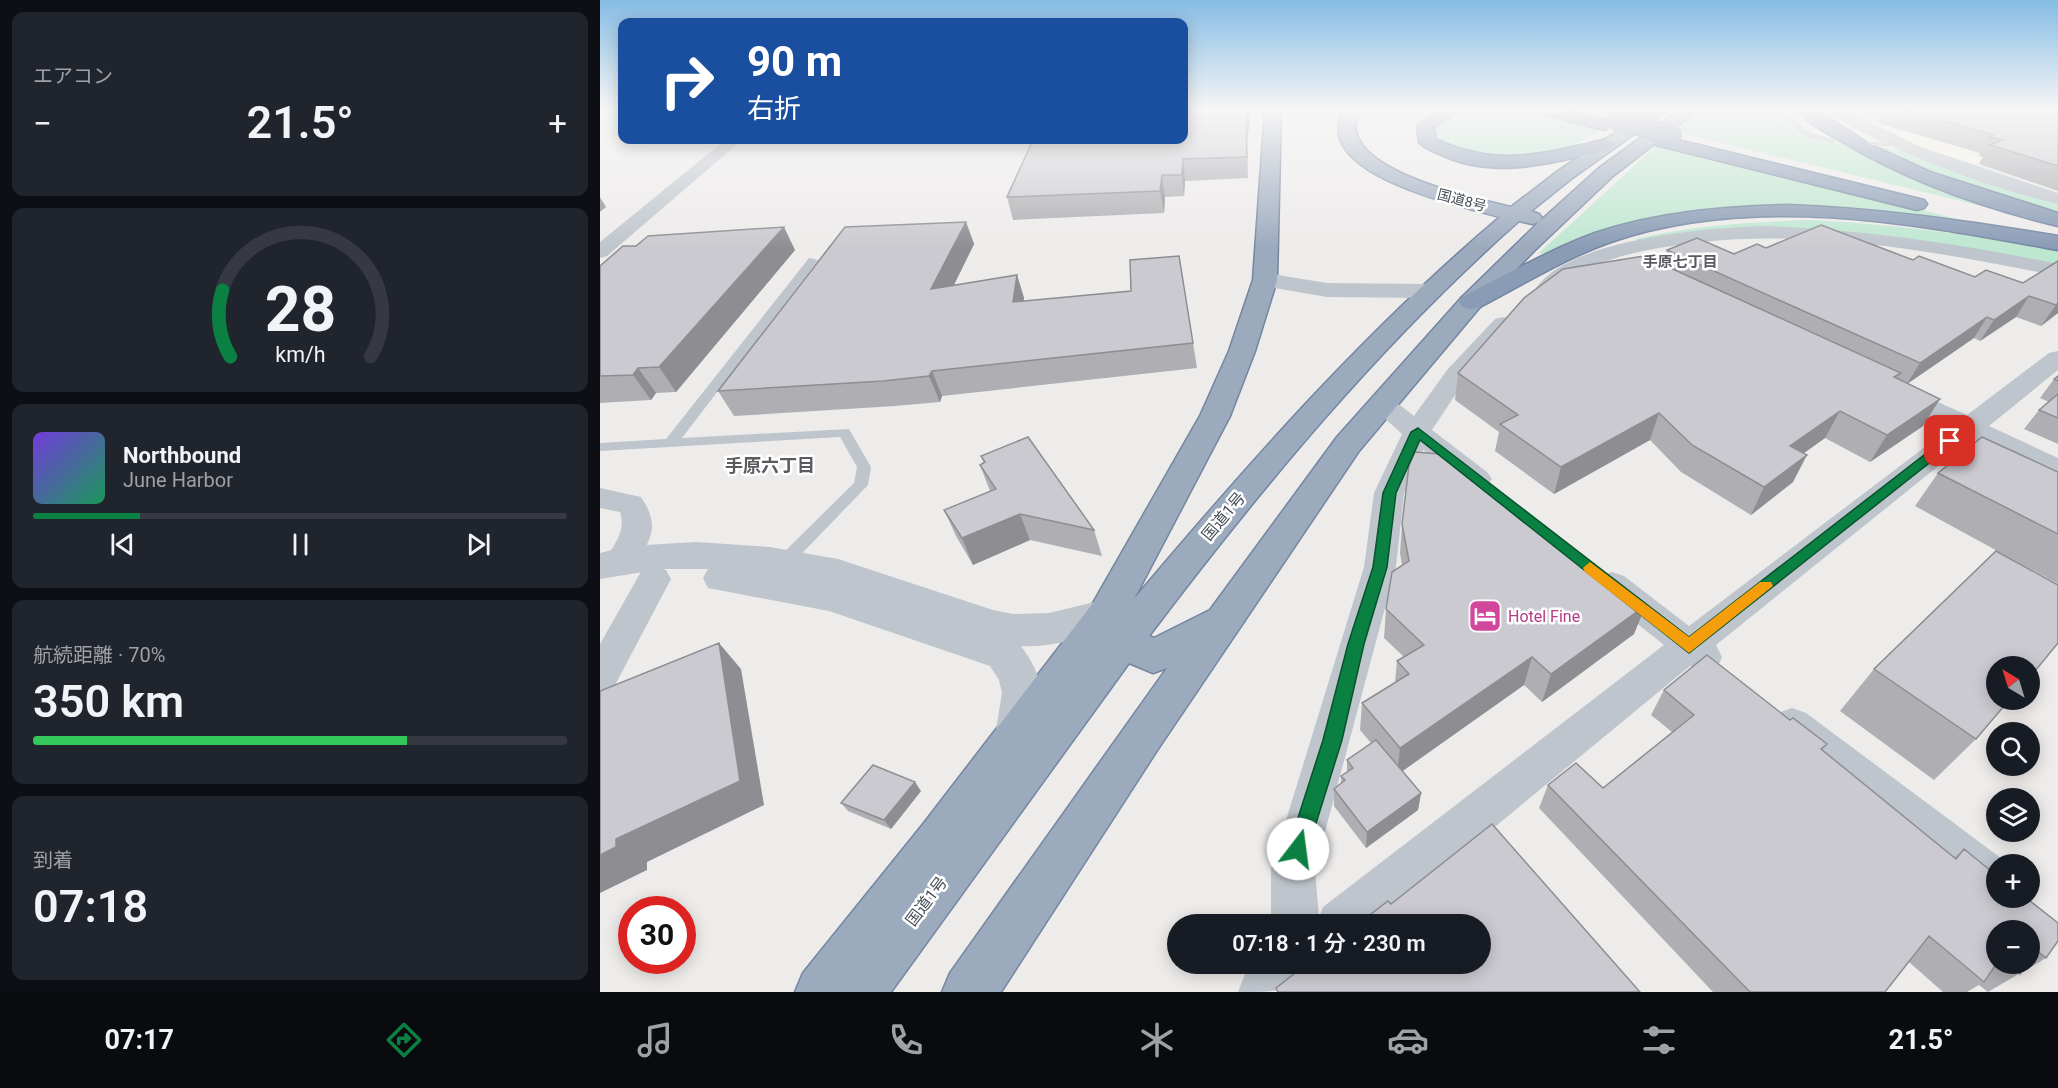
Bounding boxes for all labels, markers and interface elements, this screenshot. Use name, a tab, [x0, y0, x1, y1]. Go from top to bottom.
text: 90 m	[747, 37, 842, 86]
icon: right	[648, 42, 726, 120]
text: エアコン	[33, 64, 113, 88]
text: 右折	[747, 93, 801, 125]
text: 21.5°	[246, 96, 354, 149]
text: −	[33, 104, 52, 143]
text: +	[548, 104, 567, 143]
street label: 国道8号	[1436, 186, 1488, 214]
district label: 手原七丁目	[1642, 253, 1718, 271]
text: 28	[264, 273, 336, 346]
text: km/h	[275, 342, 325, 367]
pin	[1924, 415, 1975, 466]
icon: arrive	[1933, 424, 1966, 457]
text: Northbound	[123, 443, 241, 468]
district label: 手原六丁目	[725, 455, 815, 476]
text: June Harbor	[123, 468, 233, 492]
street label: 国道1号	[1198, 488, 1249, 544]
icon: previous	[106, 528, 139, 561]
icon: pause	[284, 528, 317, 561]
icon: next	[462, 528, 495, 561]
hotel icon: Hotel Fine	[1467, 598, 1503, 634]
place label: Hotel Fine	[1508, 607, 1580, 626]
text: 航続距離 · 70%	[33, 643, 165, 667]
north arrow	[1986, 656, 2040, 710]
map controls	[1986, 656, 2040, 974]
text: 350 km	[33, 675, 184, 728]
button: search	[1986, 722, 2040, 776]
button: layers	[1986, 788, 2040, 842]
position arrow	[1266, 817, 1330, 881]
text: 到着	[33, 848, 73, 872]
button: +	[1986, 854, 2040, 908]
street label: 国道1号	[902, 873, 951, 930]
text: 07:18	[33, 880, 148, 933]
speed limit sign: 30	[618, 896, 696, 974]
button: −	[1986, 920, 2040, 974]
text: 07:18 · 1 分 · 230 m	[1232, 931, 1426, 956]
icon: directions	[383, 1019, 425, 1061]
icon: music	[634, 1019, 676, 1061]
icon: phone	[885, 1019, 927, 1061]
icon: climate	[1136, 1019, 1178, 1061]
icon: car	[1387, 1019, 1429, 1061]
icon: filters	[1638, 1019, 1680, 1061]
text: 07:17	[104, 1024, 174, 1056]
text: 21.5°	[1889, 1024, 1953, 1056]

